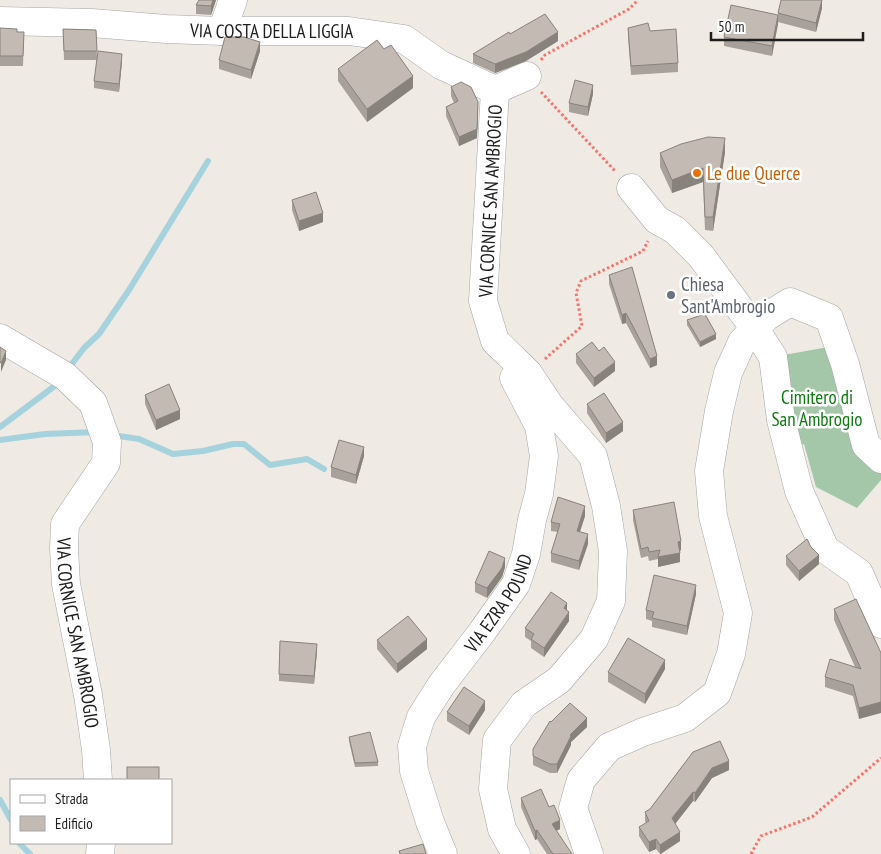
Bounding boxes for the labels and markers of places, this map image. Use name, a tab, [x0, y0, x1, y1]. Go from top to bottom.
place label: Le due Querce	[707, 161, 800, 185]
marker: Le due Querce	[691, 167, 703, 179]
place label: Chiesa Sant'Ambrogio	[681, 272, 775, 318]
marker: Chiesa Sant'Ambrogio	[665, 289, 677, 301]

